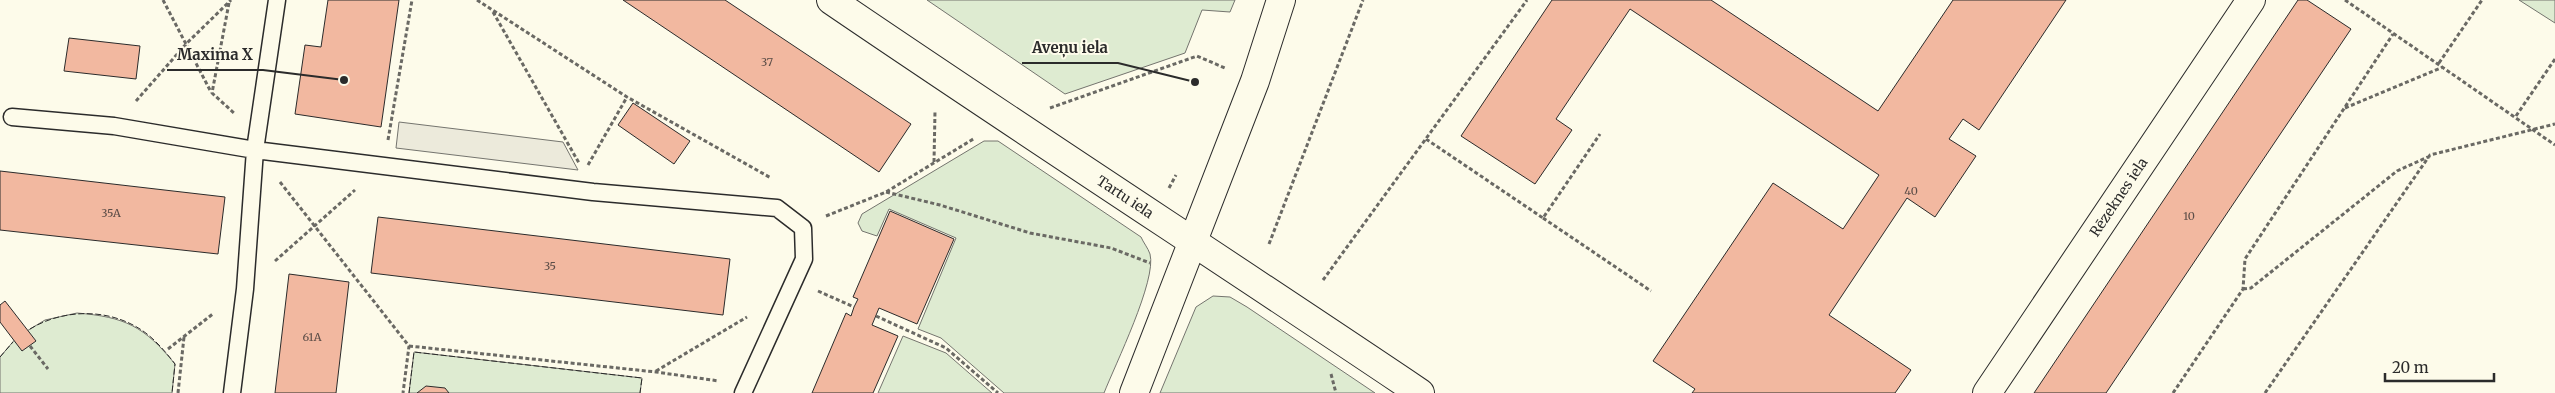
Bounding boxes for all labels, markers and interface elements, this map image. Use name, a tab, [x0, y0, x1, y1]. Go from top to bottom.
callout: Aveņu iela	[1022, 33, 1118, 63]
text: Aveņu iela	[1031, 38, 1109, 58]
callout: Maxima X	[167, 40, 263, 70]
text: Maxima X	[177, 45, 253, 64]
house number: 37	[761, 55, 773, 69]
street label: Rēzeknes iela	[2086, 154, 2152, 240]
street label: Tartu iela	[1093, 172, 1157, 223]
house number: 40	[1904, 184, 1918, 198]
house number: 35A	[101, 206, 121, 220]
house number: 10	[2183, 209, 2195, 223]
house number: 35	[544, 259, 556, 273]
house number: 61A	[303, 330, 322, 344]
scale bar	[2385, 350, 2494, 382]
text: 20 m	[2392, 358, 2429, 377]

